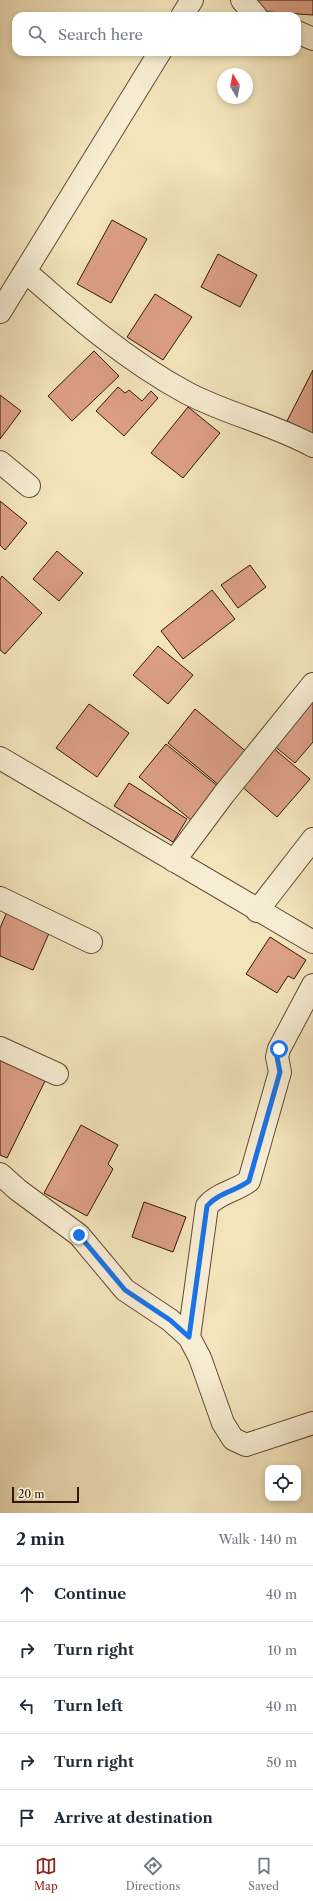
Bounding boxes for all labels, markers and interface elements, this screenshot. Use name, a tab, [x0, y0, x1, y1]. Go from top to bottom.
search box	[12, 12, 301, 56]
icon: search	[26, 23, 48, 45]
text: Search here	[58, 25, 143, 44]
north arrow	[217, 68, 253, 104]
route start	[270, 1040, 288, 1058]
route end	[70, 1226, 88, 1244]
map controls	[265, 1465, 301, 1501]
button: locate	[265, 1465, 301, 1501]
scale bar	[12, 1485, 79, 1504]
text: 20 m	[18, 1487, 44, 1501]
text: 2 min	[16, 1529, 65, 1549]
text: Walk · 140 m	[219, 1531, 297, 1547]
icon: ahead	[16, 1583, 38, 1605]
text: Continue	[54, 1584, 126, 1603]
text: 40 m	[266, 1586, 297, 1602]
icon: right	[16, 1639, 38, 1661]
text: Turn right	[54, 1640, 134, 1659]
text: 10 m	[268, 1642, 297, 1658]
icon: left	[16, 1695, 38, 1717]
text: Turn left	[54, 1696, 123, 1715]
text: 40 m	[266, 1698, 297, 1714]
icon: right	[16, 1751, 38, 1773]
text: Turn right	[54, 1752, 134, 1771]
text: 50 m	[266, 1754, 297, 1770]
icon: arrive	[16, 1807, 38, 1829]
text: Arrive at destination	[54, 1808, 213, 1827]
tab: Map	[34, 1855, 58, 1893]
tab: Directions	[126, 1855, 180, 1893]
tab: Saved	[248, 1855, 279, 1893]

